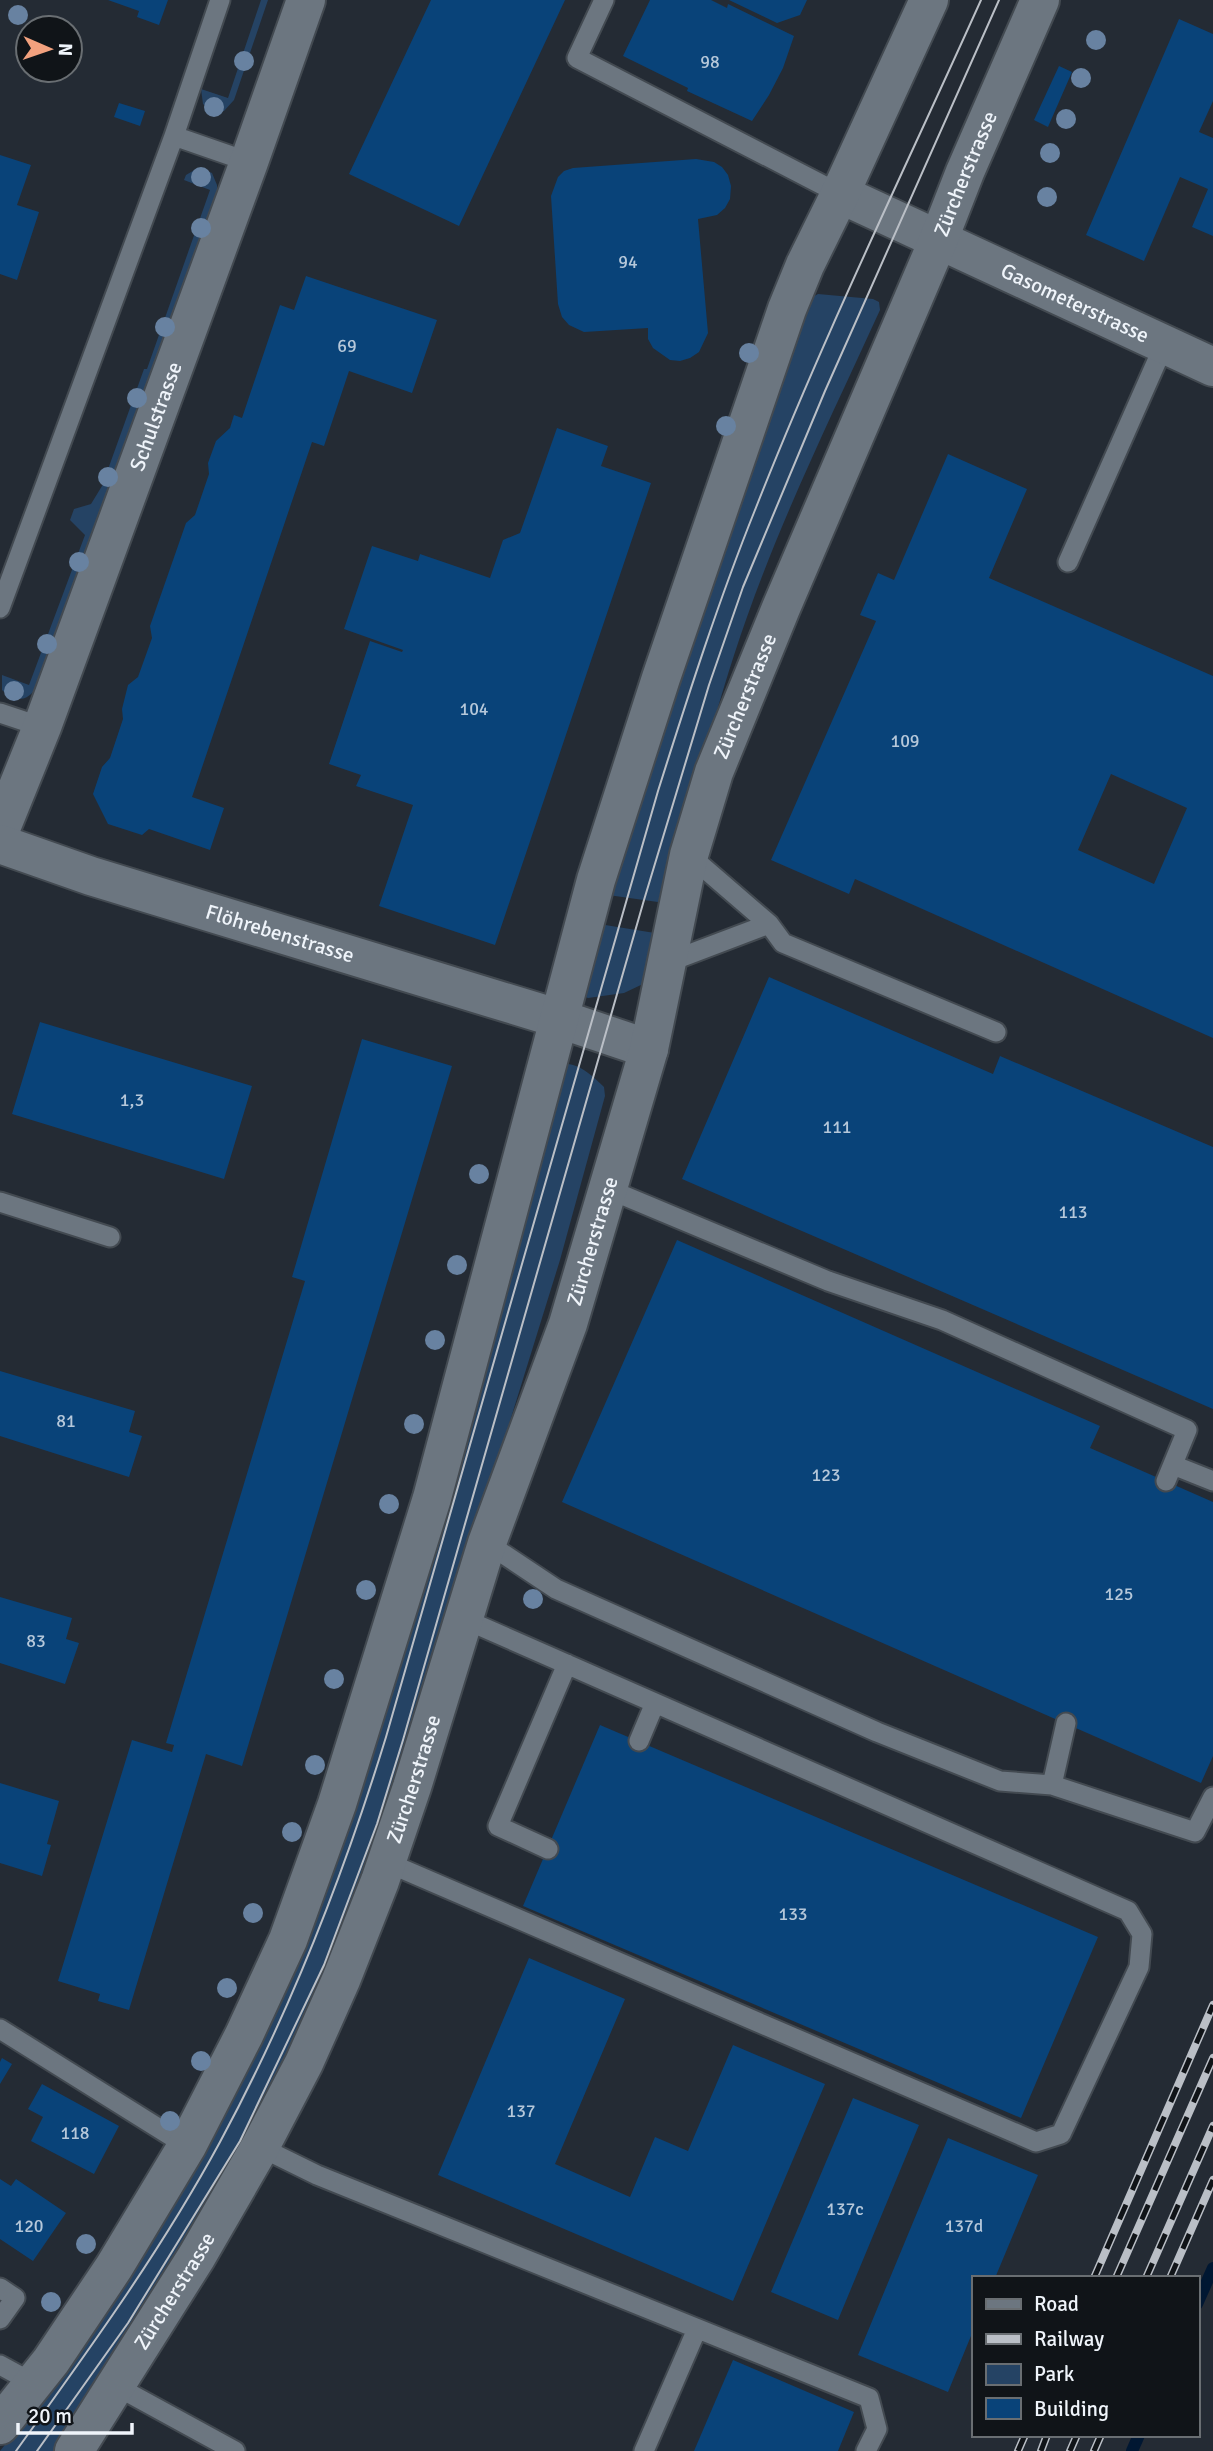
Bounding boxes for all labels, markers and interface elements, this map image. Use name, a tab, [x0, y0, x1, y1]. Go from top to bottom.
north arrow	[14, 14, 84, 84]
text: N	[53, 43, 77, 57]
house number: 98	[700, 51, 720, 73]
street label: Zürcherstrasse	[928, 107, 1003, 240]
house number: 94	[618, 251, 638, 273]
street label: Gasometerstrasse	[997, 257, 1153, 349]
house number: 69	[337, 335, 357, 357]
street label: Schulstrasse	[124, 358, 188, 475]
street label: Zürcherstrasse	[708, 630, 782, 763]
house number: 104	[459, 698, 489, 720]
house number: 109	[890, 730, 920, 752]
street label: Flöhrebenstrasse	[203, 899, 357, 968]
house number: 1,3	[120, 1089, 144, 1111]
house number: 111	[822, 1116, 852, 1138]
street label: Zürcherstrasse	[561, 1174, 624, 1309]
house number: 113	[1058, 1201, 1088, 1223]
house number: 81	[56, 1410, 76, 1432]
house number: 123	[811, 1464, 841, 1486]
house number: 125	[1104, 1583, 1134, 1605]
house number: 83	[26, 1630, 46, 1652]
street label: Zürcherstrasse	[381, 1712, 446, 1847]
house number: 133	[778, 1903, 808, 1925]
house number: 137	[506, 2100, 536, 2122]
house number: 118	[60, 2122, 90, 2144]
house number: 137c	[826, 2198, 864, 2220]
house number: 120	[14, 2215, 44, 2237]
house number: 137d	[945, 2215, 983, 2237]
street label: Zürcherstrasse	[128, 2228, 221, 2354]
legend	[972, 2276, 1199, 2437]
text: Road	[1034, 2291, 1079, 2317]
text: Railway	[1034, 2326, 1104, 2352]
text: Park	[1034, 2361, 1075, 2387]
scale bar	[18, 2392, 131, 2436]
text: Building	[1034, 2396, 1109, 2422]
text: 20 m	[28, 2403, 72, 2429]

